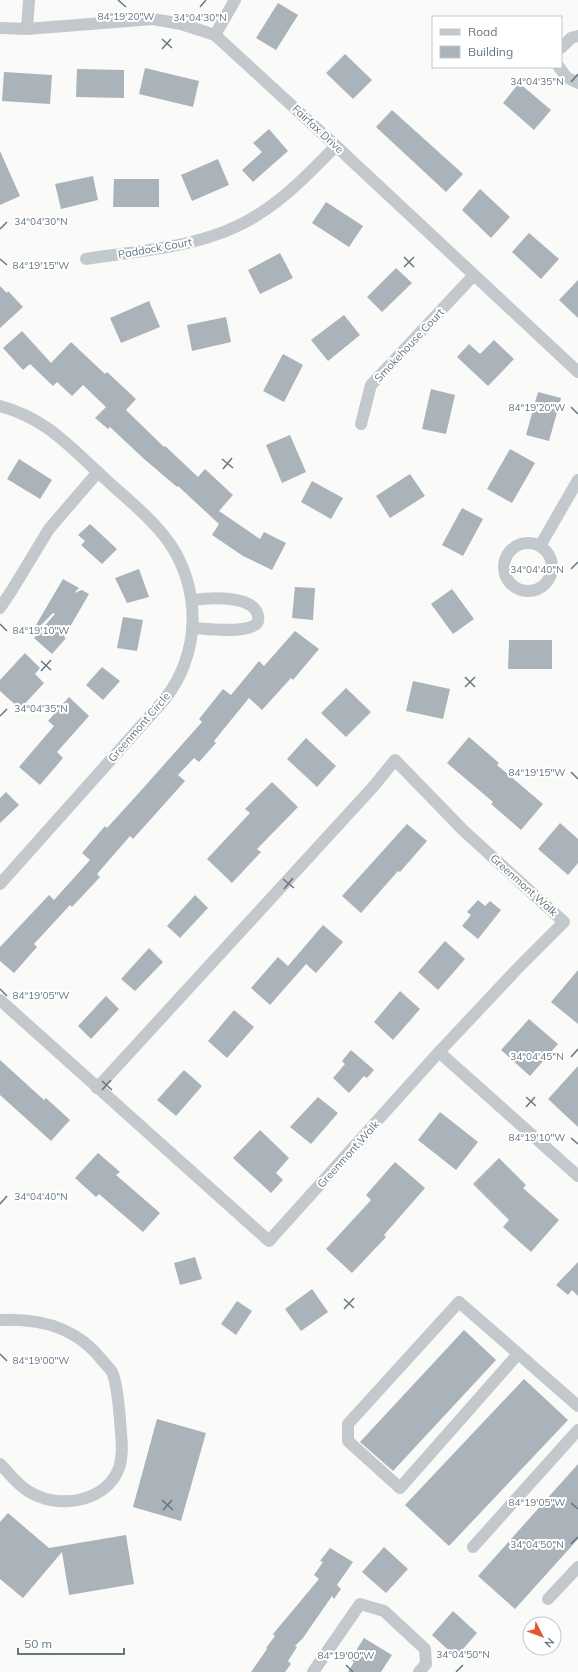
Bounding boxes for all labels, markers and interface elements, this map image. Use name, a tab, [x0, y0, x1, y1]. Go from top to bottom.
text: 84°19'20"W	[98, 10, 154, 23]
text: 34°04'30"N	[173, 11, 227, 24]
legend	[432, 16, 562, 68]
text: Road	[468, 24, 497, 39]
text: Building	[468, 44, 513, 59]
text: 34°04'35"N	[510, 75, 564, 88]
street label: Fairfax Drive	[289, 102, 347, 156]
text: 34°04'30"N	[14, 215, 68, 228]
street label: Paddock Court	[117, 235, 193, 261]
text: 84°19'15"W	[13, 259, 69, 272]
street label: Smokehouse Court	[371, 305, 447, 385]
text: 84°19'20"W	[509, 401, 565, 414]
text: 34°04'40"N	[510, 563, 564, 576]
text: 84°19'10"W	[13, 624, 69, 637]
street label: Greenmont Circle	[105, 689, 173, 765]
text: 34°04'35"N	[14, 702, 68, 715]
text: 84°19'15"W	[509, 766, 565, 779]
street label: Greenmont Walk	[487, 851, 561, 919]
text: 84°19'05"W	[13, 989, 69, 1002]
text: 34°04'45"N	[510, 1050, 564, 1063]
street label: Greenmont Walk	[314, 1117, 382, 1191]
text: 84°19'10"W	[509, 1131, 565, 1144]
text: 34°04'40"N	[14, 1190, 68, 1203]
text: 84°19'00"W	[13, 1354, 69, 1367]
text: 84°19'05"W	[509, 1496, 565, 1509]
text: 34°04'50"N	[510, 1538, 564, 1551]
north arrow	[522, 1616, 562, 1656]
scale bar	[18, 1630, 124, 1656]
text: N	[541, 1635, 557, 1650]
text: 50 m	[24, 1636, 52, 1651]
text: 34°04'50"N	[436, 1648, 490, 1661]
text: 84°19'00"W	[318, 1649, 374, 1662]

